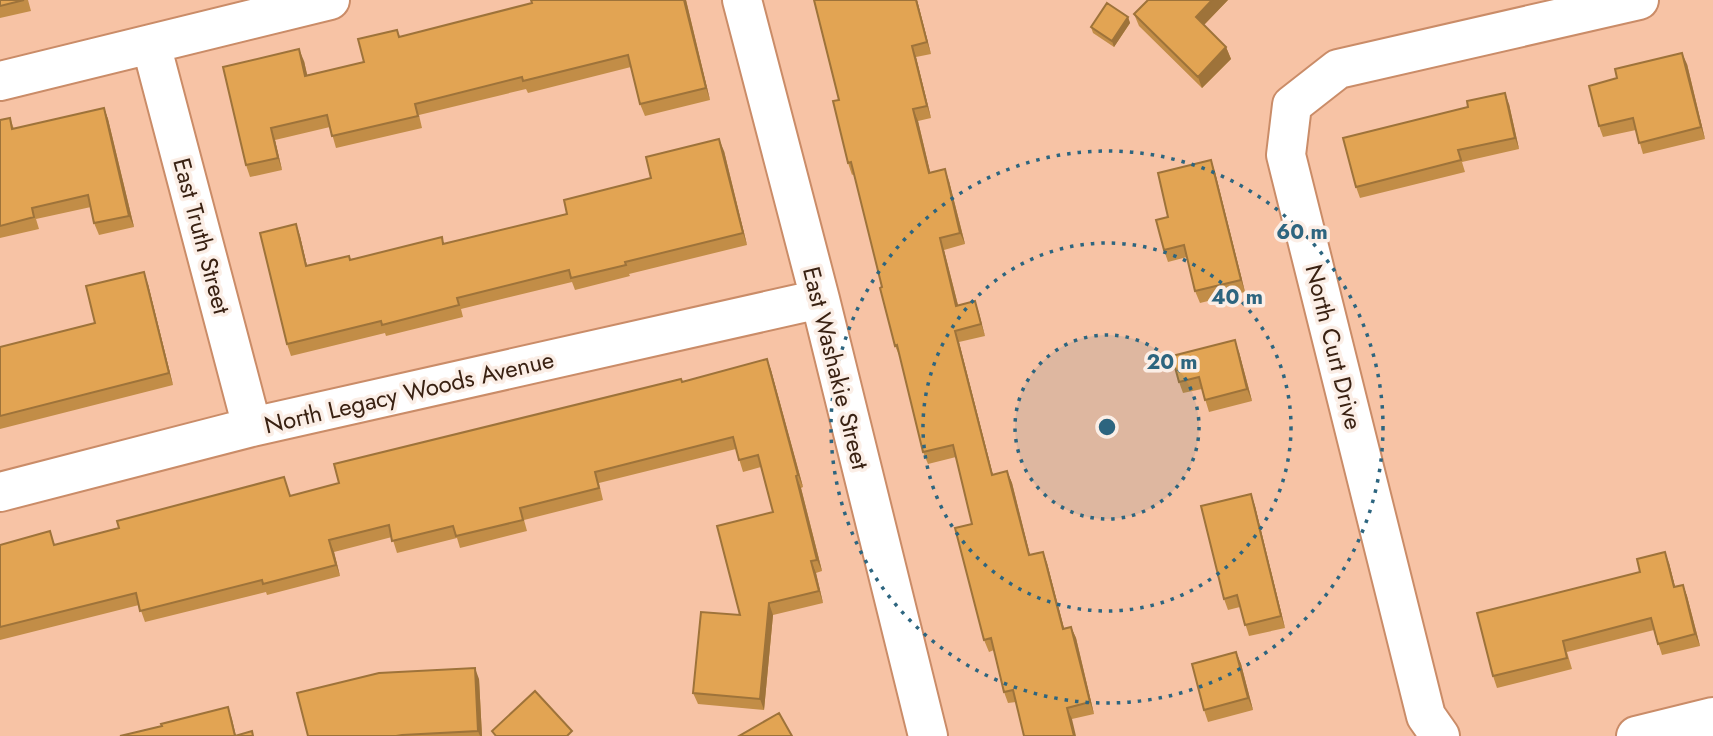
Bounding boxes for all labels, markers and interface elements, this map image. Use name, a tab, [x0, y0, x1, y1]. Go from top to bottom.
street label: East Truth Street	[164, 154, 240, 318]
text: 60 m	[1276, 217, 1328, 247]
street label: North Curt Drive	[1297, 261, 1371, 433]
street label: East Washakie Street	[794, 263, 878, 473]
text: 40 m	[1211, 282, 1263, 312]
street label: North Legacy Woods Avenue	[261, 342, 557, 442]
text: 20 m	[1146, 347, 1198, 377]
centre of rings	[1095, 415, 1119, 439]

